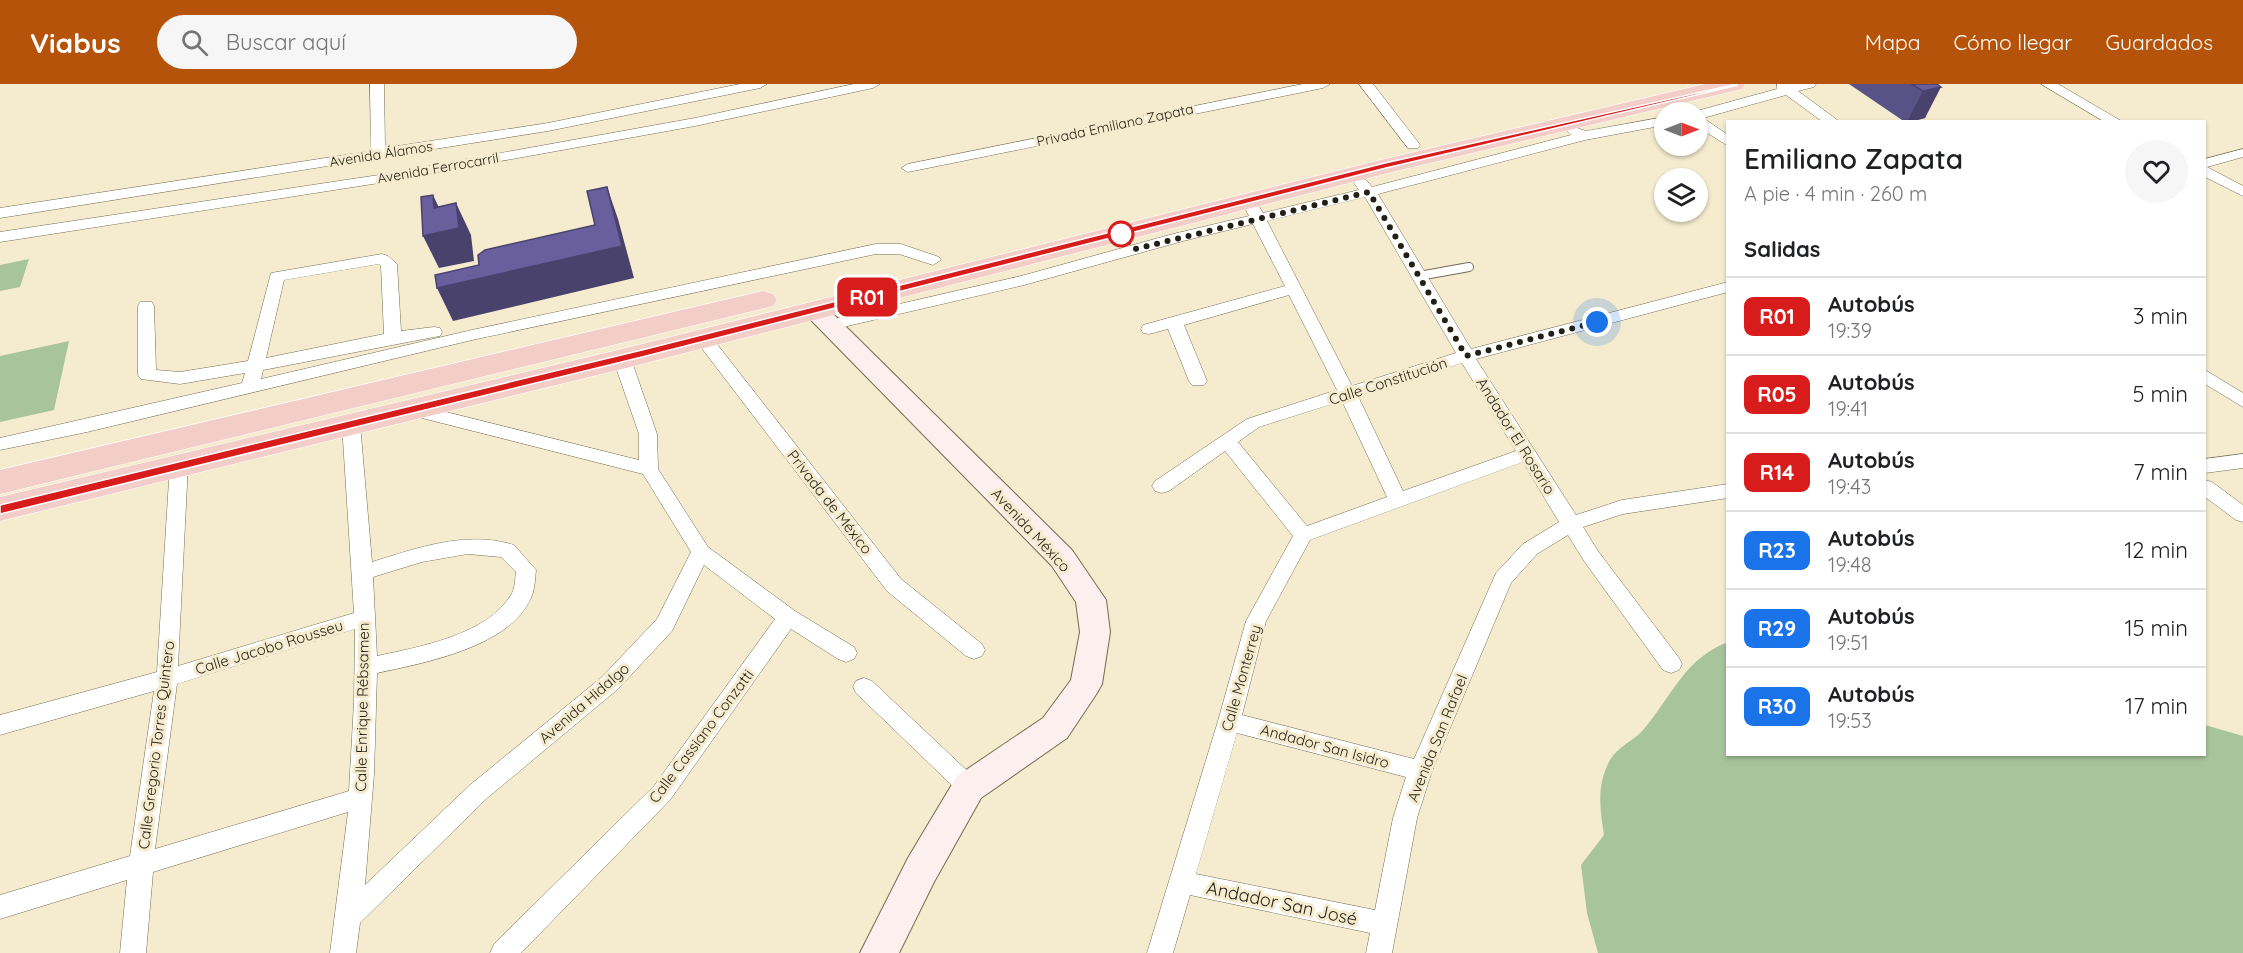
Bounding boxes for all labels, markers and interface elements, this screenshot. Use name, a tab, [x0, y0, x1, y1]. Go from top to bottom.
search box	[157, 15, 577, 69]
text: Viabus	[30, 25, 121, 60]
icon: search	[178, 26, 211, 59]
text: Buscar aquí	[226, 28, 346, 56]
text: Mapa	[1865, 29, 1920, 55]
text: Cómo llegar	[1953, 29, 2072, 55]
text: Guardados	[2105, 29, 2213, 55]
street label: Privada Emiliano Zapata	[1035, 100, 1195, 150]
north arrow	[1654, 102, 1708, 156]
map controls	[1654, 102, 1708, 222]
street label: Avenida Álamos	[328, 137, 434, 171]
button: heart	[2125, 140, 2188, 203]
text: Emiliano Zapata	[1744, 141, 1963, 176]
street label: Avenida Ferrocarril	[376, 148, 500, 188]
button: layers	[1654, 168, 1708, 222]
text: A pie · 4 min · 260 m	[1744, 181, 1927, 206]
unlabelled marker	[1108, 221, 1134, 247]
text: Salidas	[1744, 235, 1820, 263]
line badge: R01	[832, 278, 902, 316]
text: R01	[849, 284, 885, 310]
text: Autobús	[1828, 290, 1915, 318]
text: 3 min	[2133, 302, 2188, 330]
text: R01	[1759, 303, 1795, 329]
your location	[1582, 307, 1612, 337]
text: 19:39	[1828, 318, 1872, 343]
street label: Calle Constitución	[1326, 353, 1450, 409]
text: Autobús	[1828, 368, 1915, 396]
street label: Andador El Rosario	[1472, 374, 1560, 498]
text: 5 min	[2133, 380, 2188, 408]
text: R05	[1757, 381, 1797, 407]
text: 19:41	[1828, 396, 1868, 421]
street label: Privada de México	[783, 446, 877, 558]
text: Autobús	[1828, 446, 1915, 474]
text: 7 min	[2133, 458, 2188, 486]
text: R14	[1760, 459, 1794, 485]
text: 19:43	[1828, 474, 1871, 499]
street label: Avenida México	[987, 484, 1075, 576]
text: Autobús	[1828, 524, 1915, 552]
text: 12 min	[2124, 536, 2188, 564]
text: R23	[1758, 537, 1796, 563]
text: 19:48	[1828, 552, 1872, 577]
text: Autobús	[1828, 602, 1915, 630]
text: 15 min	[2124, 614, 2188, 642]
street label: Calle Jacobo Rousseu	[193, 615, 345, 679]
text: R29	[1758, 615, 1796, 641]
street label: Calle Enrique Rébsamen	[351, 622, 373, 792]
street label: Calle Monterrey	[1217, 623, 1265, 733]
text: 19:51	[1828, 630, 1869, 655]
street label: Calle Gregorio Torres Quintero	[134, 640, 178, 850]
street label: Avenida Hidalgo	[535, 659, 633, 747]
street label: Calle Cassiano Conzatti	[645, 665, 757, 807]
street label: Avenida San Rafael	[1403, 672, 1471, 804]
text: Autobús	[1828, 680, 1915, 708]
text: 17 min	[2125, 692, 2188, 720]
text: R30	[1758, 693, 1796, 719]
text: 19:53	[1828, 708, 1872, 733]
street label: Andador San Isidro	[1259, 720, 1391, 772]
street label: Andador San José	[1204, 876, 1360, 930]

